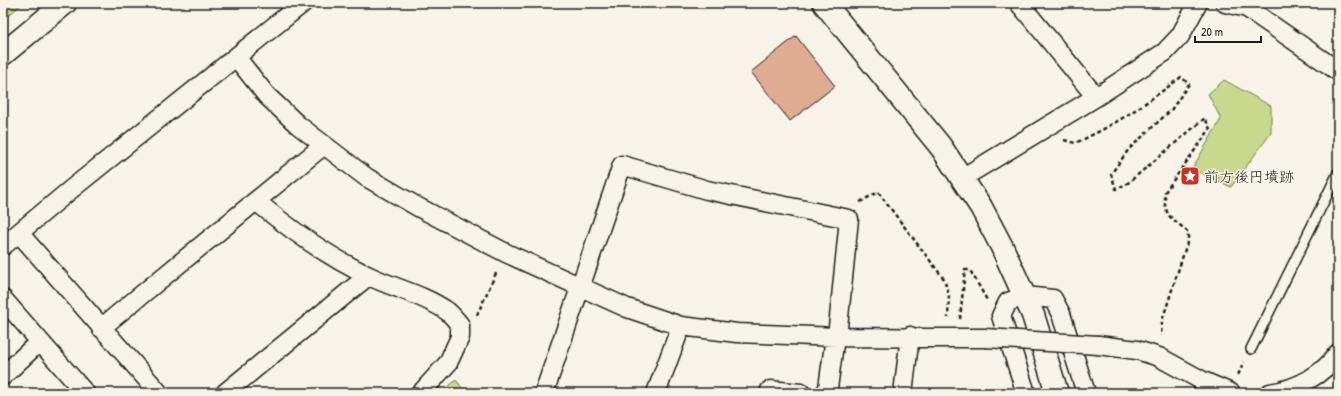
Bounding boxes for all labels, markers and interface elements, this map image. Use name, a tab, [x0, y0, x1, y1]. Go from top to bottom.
scale bar	[1195, 18, 1261, 44]
text: 20 m	[1201, 23, 1223, 40]
place icon: 前方後円墳跡	[1179, 165, 1201, 187]
place label: 前方後円墳跡	[1204, 166, 1294, 187]

